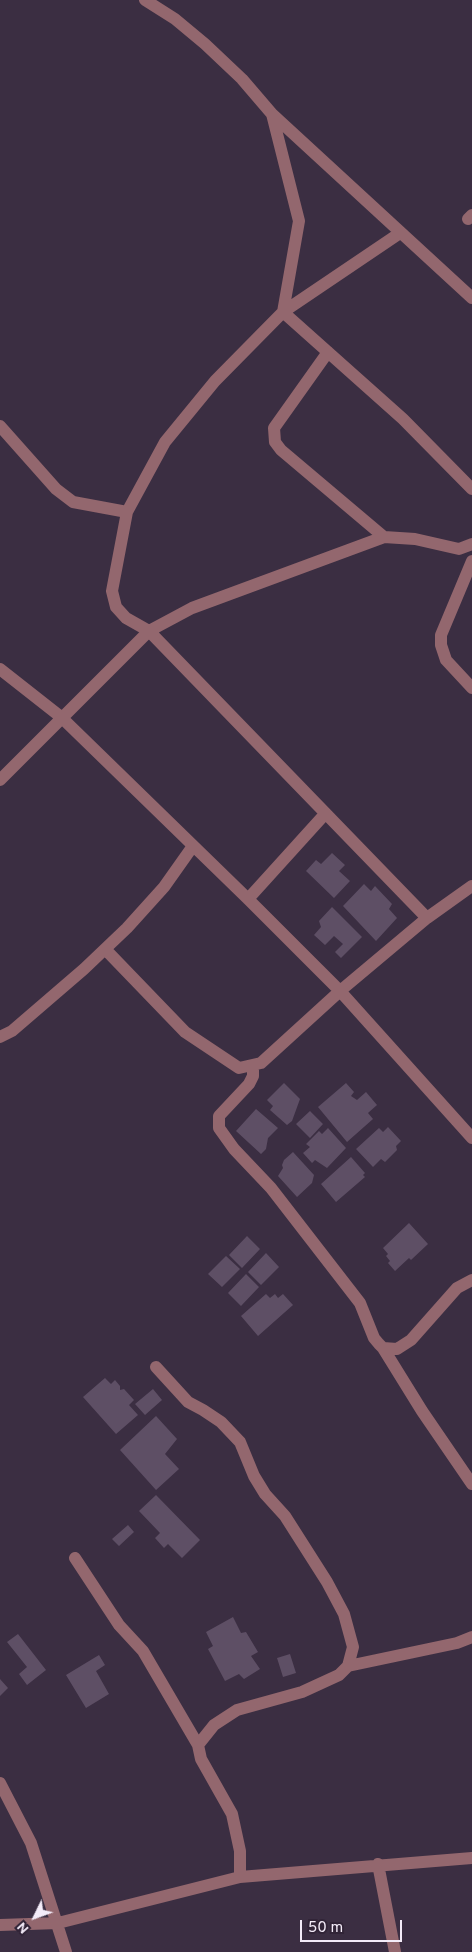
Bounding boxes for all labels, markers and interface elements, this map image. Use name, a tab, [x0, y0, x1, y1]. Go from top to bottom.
north arrow	[10, 1892, 60, 1942]
scale bar	[302, 1910, 404, 1942]
text: N	[14, 1918, 33, 1937]
text: 50 m	[308, 1919, 343, 1938]

